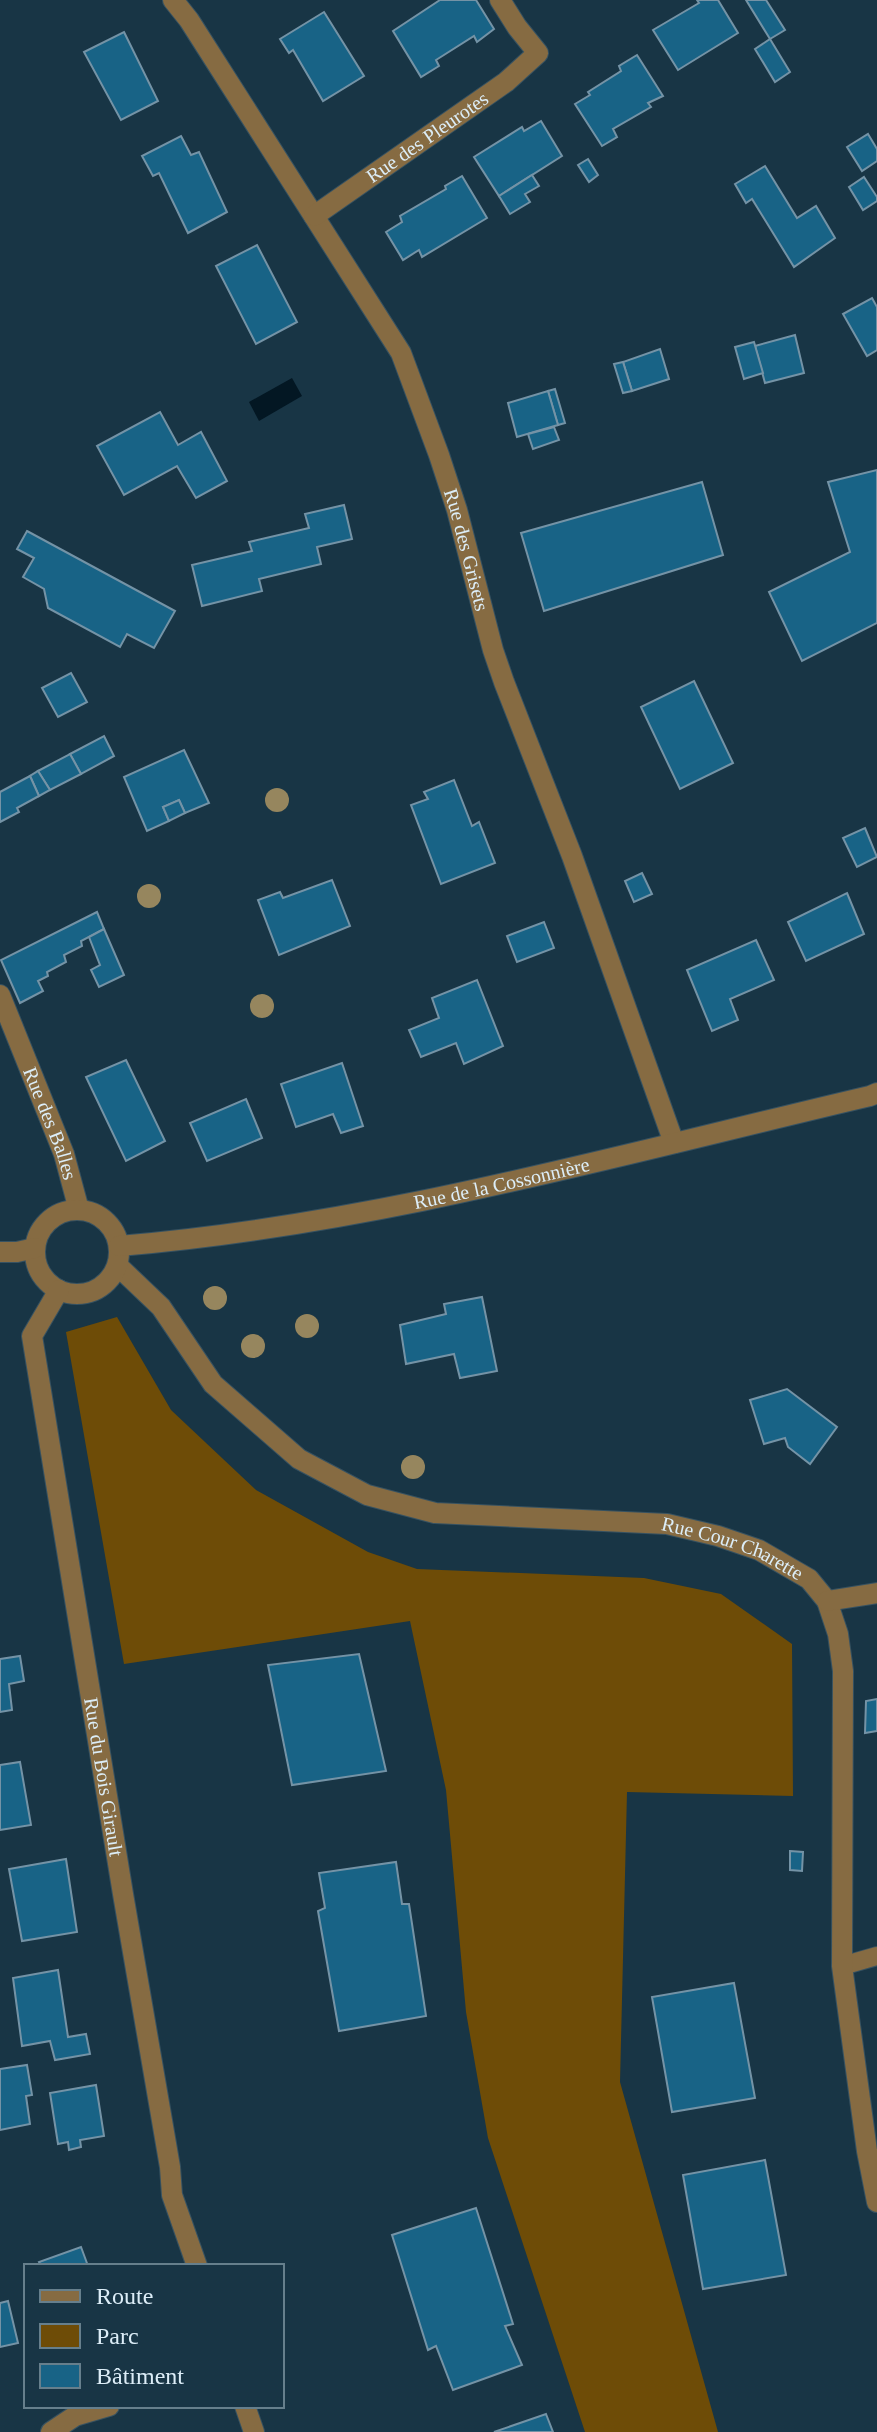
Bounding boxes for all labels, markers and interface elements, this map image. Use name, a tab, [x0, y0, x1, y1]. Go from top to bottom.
street label: Rue des Pleurotes	[362, 87, 492, 187]
street label: Rue des Grisets	[440, 486, 494, 613]
street label: Rue des Balles	[19, 1064, 81, 1182]
street label: Rue de la Cossonnière	[412, 1153, 592, 1213]
street label: Rue Cour Charette	[660, 1512, 807, 1584]
street label: Rue du Bois Girault	[80, 1696, 128, 1858]
legend	[24, 2264, 284, 2408]
text: Route	[96, 2283, 153, 2309]
text: Parc	[96, 2323, 139, 2349]
text: Bâtiment	[96, 2363, 184, 2389]

